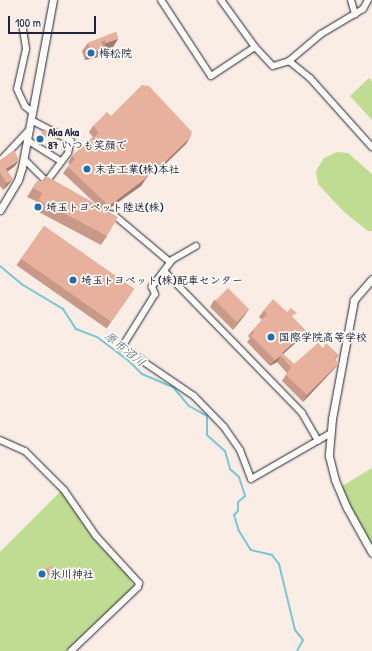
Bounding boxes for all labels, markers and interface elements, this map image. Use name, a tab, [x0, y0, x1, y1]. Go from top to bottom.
scale bar	[10, 8, 98, 34]
text: 100 m	[15, 14, 41, 31]
place label: 梅松院	[99, 46, 132, 60]
marker: 梅松院	[86, 48, 96, 58]
place label: Aka Aka 87 いつも笑顔で	[48, 126, 127, 152]
marker: Aka Aka 87 いつも笑顔で	[35, 134, 45, 144]
place label: 末吉工業(株)本社	[95, 162, 180, 176]
marker: 末吉工業(株)本社	[82, 164, 92, 174]
place label: 埼玉トヨペット陸送(株)	[46, 200, 164, 214]
marker: 埼玉トヨペット陸送(株)	[33, 202, 43, 212]
place label: 埼玉トヨペット(株)配車センター	[81, 273, 243, 287]
marker: 埼玉トヨペット(株)配車センター	[68, 275, 78, 285]
water label: 原市沼川	[102, 328, 148, 370]
place label: 国際学院高等学校	[279, 330, 367, 344]
marker: 国際学院高等学校	[266, 332, 276, 342]
place label: 氷川神社	[50, 567, 94, 581]
marker: 氷川神社	[37, 569, 47, 579]

